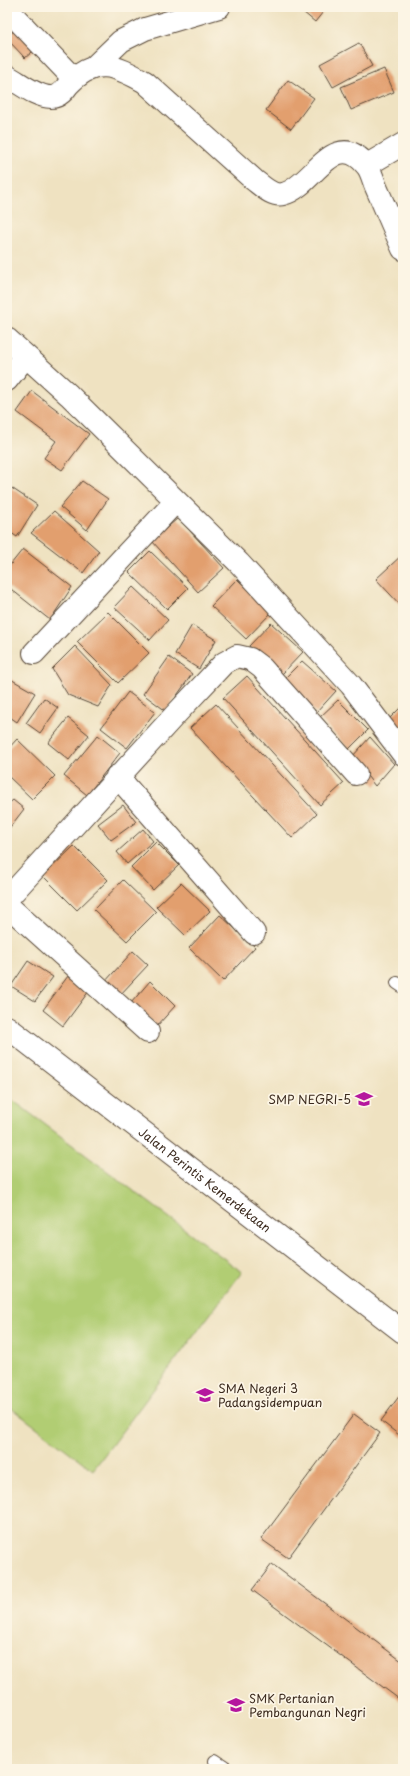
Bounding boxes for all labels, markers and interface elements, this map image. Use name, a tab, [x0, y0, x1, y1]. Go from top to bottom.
school or university icon: SMP NEGRI-5	[354, 1089, 374, 1109]
place label: SMP NEGRI-5	[268, 1090, 351, 1108]
street label: Jalan Perintis Kemerdekaan	[135, 1123, 275, 1236]
place label: SMA Negeri 3 Padangsidempuan	[218, 1379, 322, 1411]
school or university icon: SMA Negeri 3 Padangsidempuan	[195, 1385, 215, 1405]
place label: SMK Pertanian Pembangunan Negri	[249, 1689, 366, 1721]
school or university icon: SMK Pertanian Pembangunan Negri	[226, 1695, 246, 1715]

